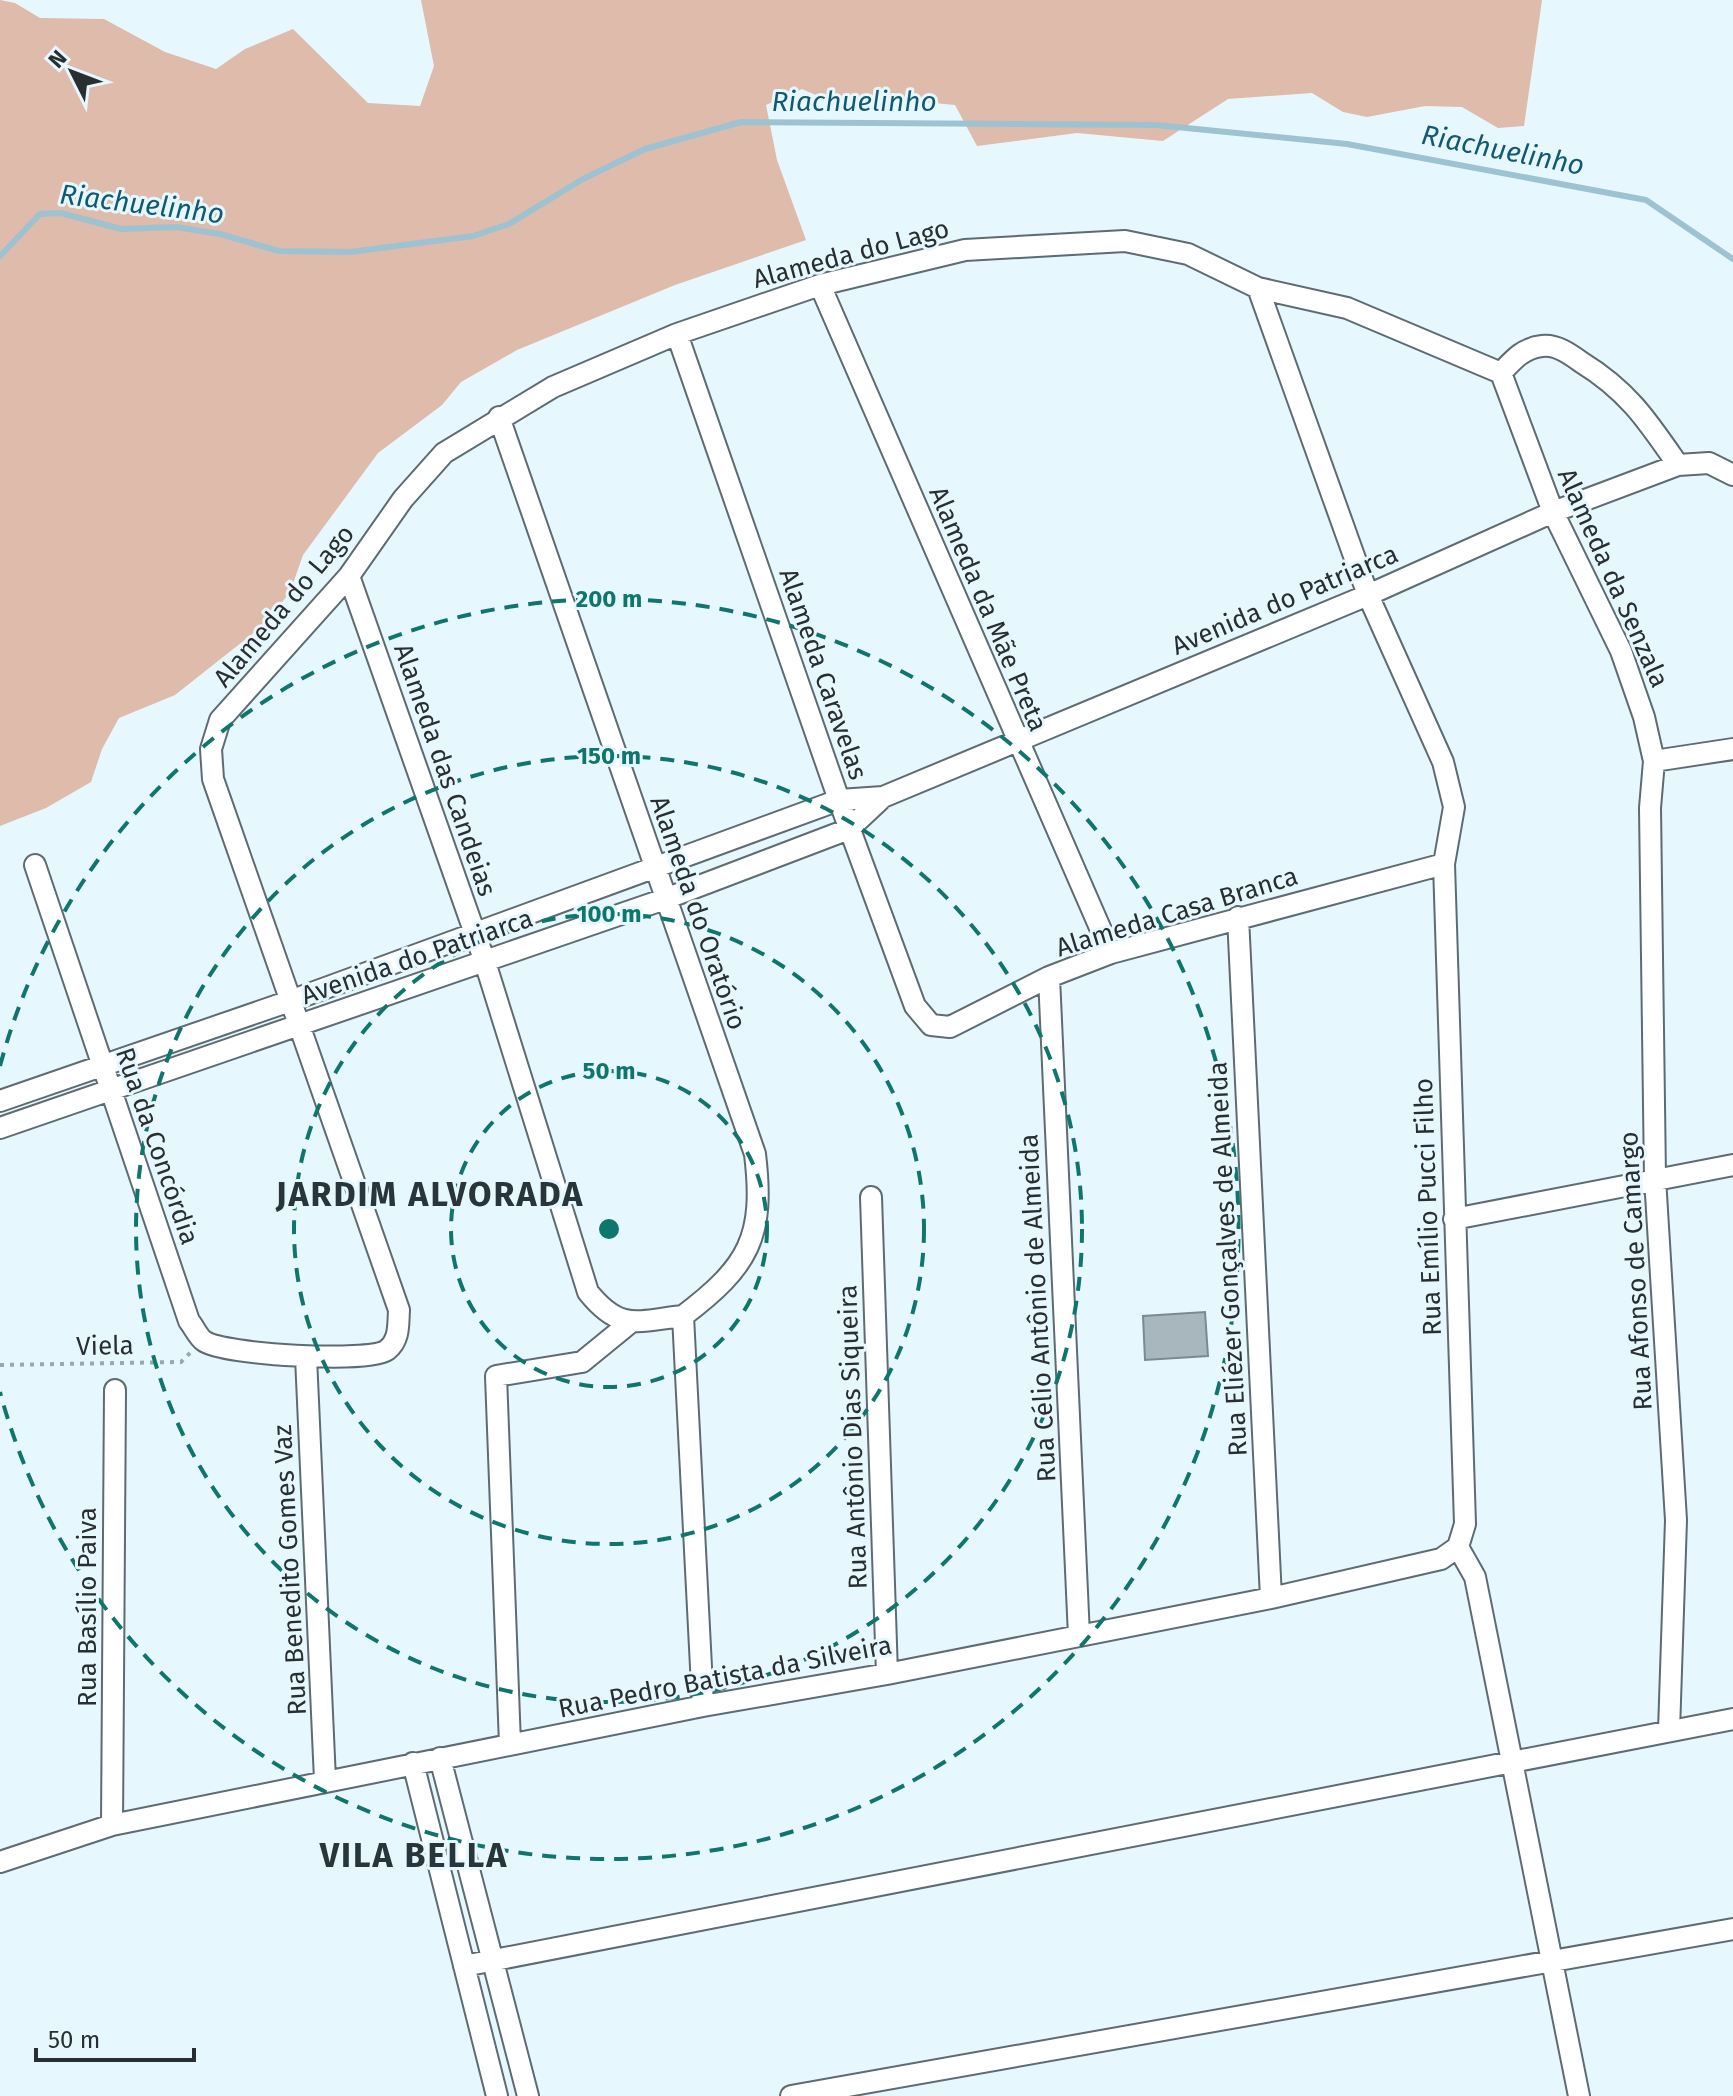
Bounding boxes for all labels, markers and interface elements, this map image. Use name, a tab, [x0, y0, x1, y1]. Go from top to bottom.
north arrow	[32, 32, 112, 112]
text: N	[43, 44, 72, 73]
water label: Riachuelinho	[771, 85, 937, 118]
water label: Riachuelinho	[1419, 118, 1587, 182]
water label: Riachuelinho	[58, 178, 226, 230]
street label: Alameda do Lago	[749, 213, 953, 295]
street label: Alameda da Senzala	[1551, 464, 1675, 692]
street label: Alameda da Mãe Preta	[922, 482, 1054, 736]
street label: Alameda do Lago	[207, 519, 361, 693]
street label: Avenida do Patriarca	[1167, 538, 1403, 662]
street label: Alameda Caravelas	[772, 564, 874, 784]
text: 200 m	[576, 585, 642, 613]
street label: Alameda das Candeias	[387, 640, 503, 900]
text: 150 m	[577, 742, 641, 770]
street label: Alameda do Oratório	[643, 792, 753, 1034]
street label: Alameda Casa Branca	[1052, 860, 1302, 964]
text: 100 m	[576, 900, 642, 928]
street label: Avenida do Patriarca	[297, 903, 537, 1011]
street label: Rua da Concórdia	[109, 1043, 205, 1249]
text: 50 m	[583, 1057, 635, 1085]
street label: Rua Eliézer Gonçalves de Almeida	[1202, 1061, 1254, 1457]
street label: Rua Emílio Pucci Filho	[1408, 1078, 1448, 1336]
street label: Rua Afonso de Camargo	[1613, 1131, 1659, 1411]
street label: Rua Célio Antônio de Almeida	[1013, 1133, 1063, 1483]
district label: JARDIM ALVORADA	[275, 1174, 584, 1215]
centre of rings	[595, 1215, 623, 1243]
street label: Rua Antônio Dias Siqueira	[832, 1284, 874, 1590]
street label: Viela	[76, 1330, 134, 1362]
street label: Rua Benedito Gomes Vaz	[267, 1424, 313, 1716]
street label: Rua Basílio Paiva	[72, 1507, 103, 1707]
street label: Rua Pedro Batista da Silveira	[556, 1629, 894, 1725]
district label: VILA BELLA	[319, 1835, 508, 1876]
scale bar	[36, 2012, 194, 2062]
text: 50 m	[48, 2026, 100, 2054]

